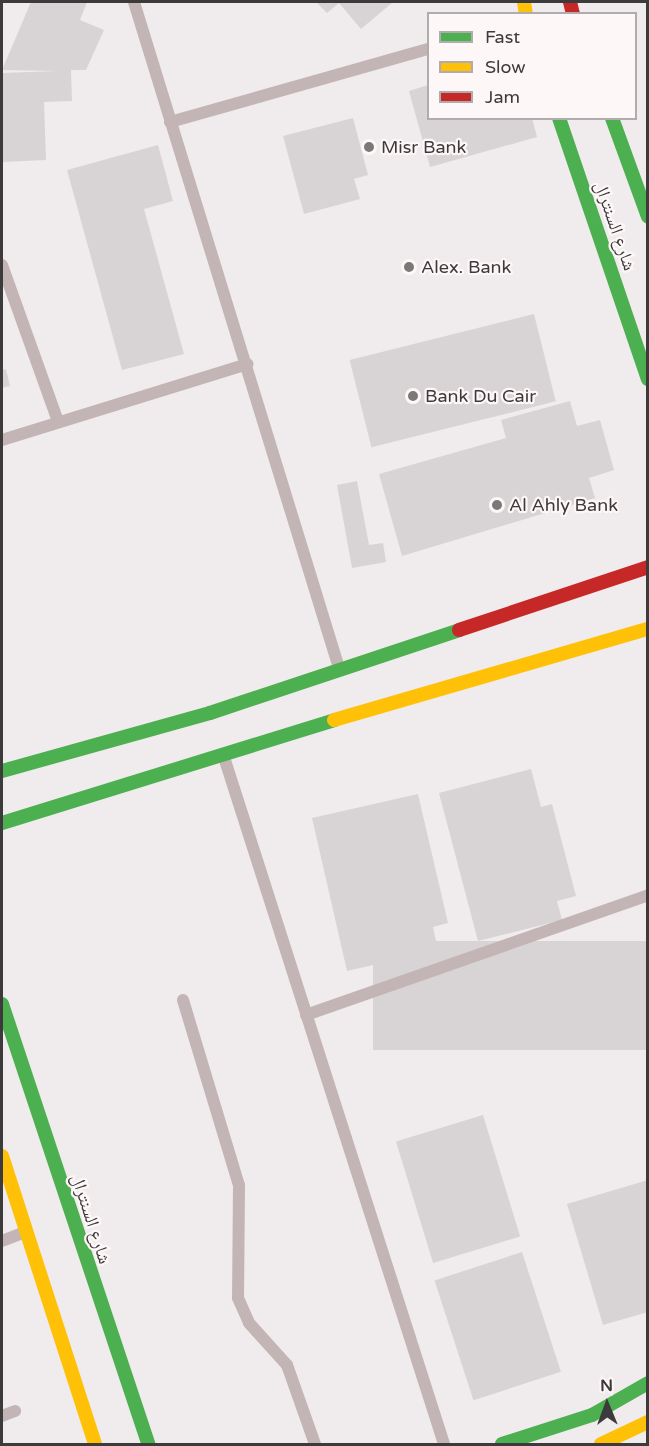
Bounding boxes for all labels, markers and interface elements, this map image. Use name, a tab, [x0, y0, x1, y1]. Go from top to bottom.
legend	[427, 12, 637, 120]
text: Fast	[485, 26, 520, 48]
text: Slow	[485, 56, 526, 78]
text: Jam	[485, 86, 520, 108]
place label: Misr Bank	[381, 136, 466, 158]
marker: Misr Bank	[362, 140, 376, 154]
street label: شارع السنترال	[590, 179, 640, 273]
place label: Alex. Bank	[421, 256, 511, 278]
marker: Alex. Bank	[402, 260, 416, 274]
place label: Bank Du Cair	[425, 385, 536, 407]
marker: Bank Du Cair	[406, 389, 420, 403]
place label: Al Ahly Bank	[509, 494, 618, 516]
marker: Al Ahly Bank	[490, 498, 504, 512]
street label: شارع السنترال	[66, 1171, 116, 1267]
north arrow	[577, 1374, 637, 1434]
text: N	[600, 1376, 613, 1396]

